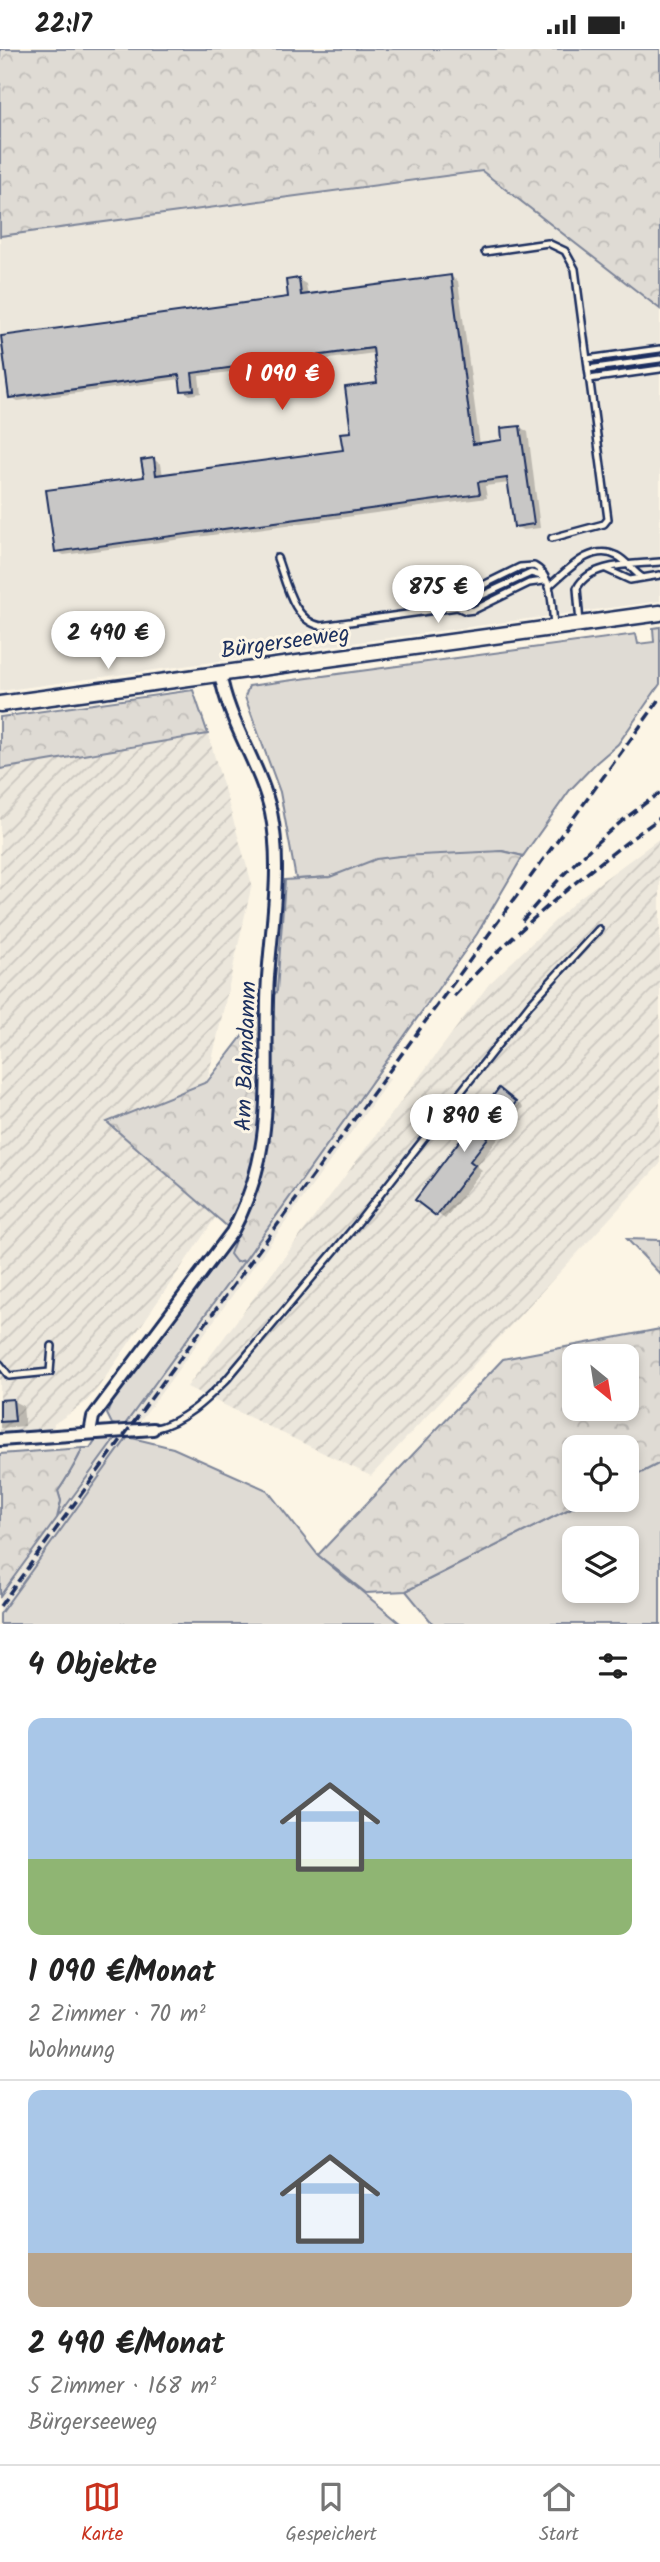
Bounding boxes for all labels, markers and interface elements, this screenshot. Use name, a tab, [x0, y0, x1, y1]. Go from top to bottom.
text: 22:17	[35, 4, 92, 46]
pin: 1 090 €	[217, 353, 347, 412]
text: 1 090 €	[245, 357, 319, 393]
pin: 875 €	[389, 565, 487, 625]
text: 875 €	[408, 570, 468, 606]
pin: 2 490 €	[43, 611, 173, 671]
text: 2 490 €	[67, 616, 149, 652]
street label: Bürgerseeweg	[219, 616, 352, 670]
street label: Am Bahndamm	[226, 980, 268, 1132]
pin: 1 890 €	[399, 1095, 529, 1154]
text: 1 890 €	[426, 1099, 502, 1135]
north arrow	[562, 1344, 639, 1421]
map controls	[562, 1344, 639, 1603]
button: locate	[562, 1435, 639, 1512]
button: layers	[562, 1526, 639, 1603]
text: 4 Objekte	[28, 1642, 157, 1690]
icon: filters	[594, 1647, 632, 1685]
icon: home	[267, 1764, 393, 1890]
text: 1 090 €/Monat	[28, 1949, 215, 1997]
text: 2 Zimmer · 70 m²	[28, 1997, 206, 2033]
text: Wohnung	[28, 2033, 115, 2069]
icon: home	[267, 2136, 393, 2262]
text: 2 490 €/Monat	[28, 2321, 225, 2369]
text: 5 Zimmer · 168 m²	[28, 2369, 216, 2405]
text: Bürgerseeweg	[28, 2405, 157, 2441]
tab: Karte	[81, 2478, 123, 2550]
tab: Gespeichert	[286, 2478, 377, 2550]
tab: Start	[539, 2478, 579, 2550]

